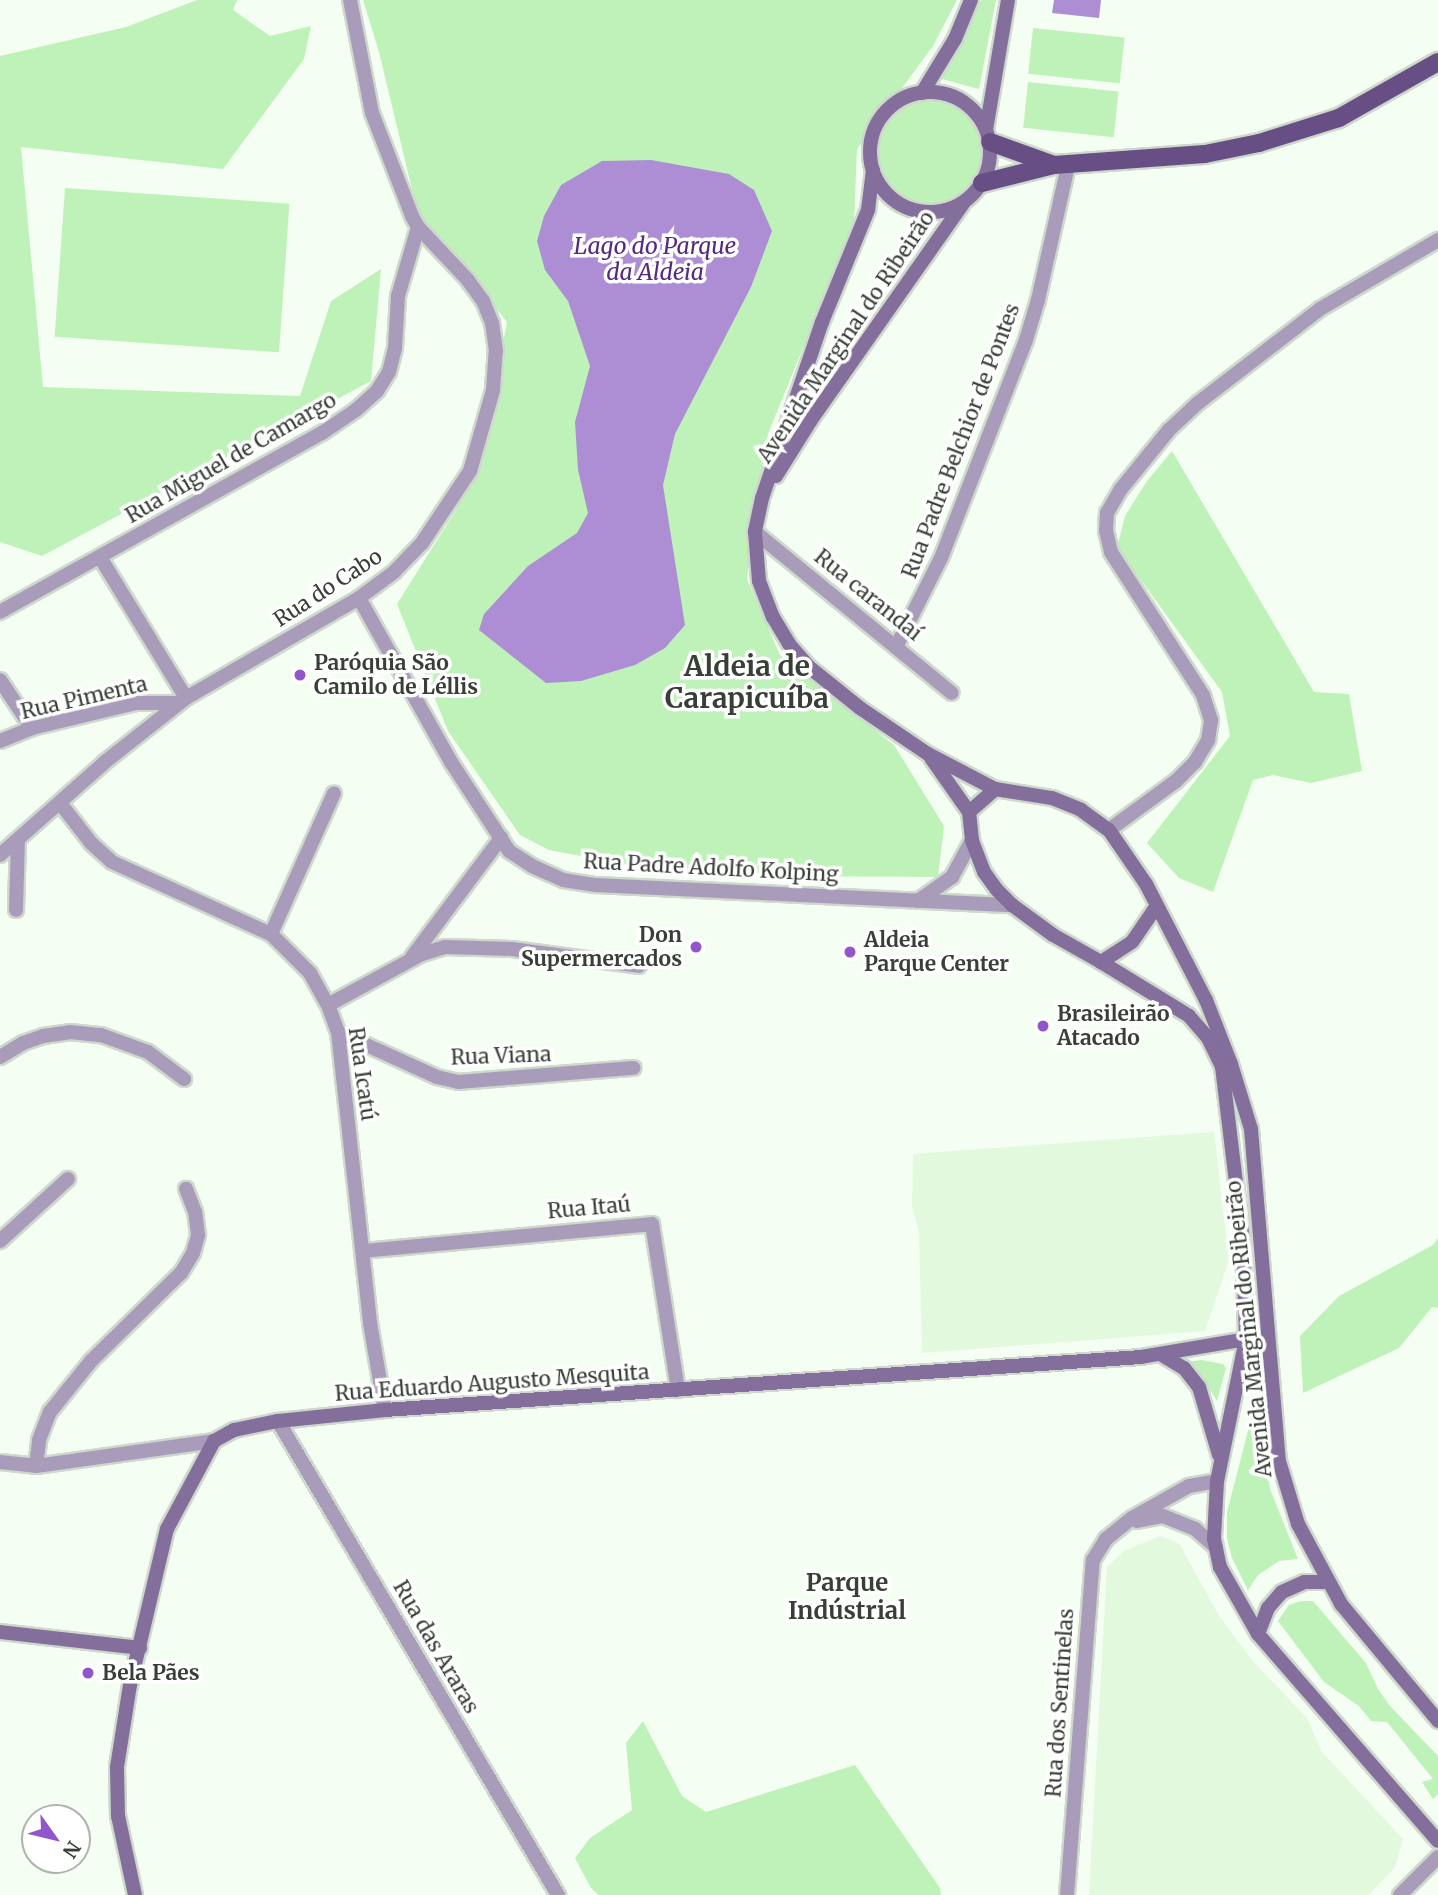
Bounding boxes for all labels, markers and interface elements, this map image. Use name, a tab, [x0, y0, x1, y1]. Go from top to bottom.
street label: Avenida Marginal do Ribeirão	[752, 206, 940, 468]
water label: Lago do Parque da Aldeia	[574, 232, 736, 286]
street label: Rua Padre Belchior de Pontes	[897, 300, 1025, 582]
street label: Rua Miguel de Camargo	[121, 387, 341, 529]
street label: Rua do Cabo	[269, 544, 387, 632]
street label: Rua carandaí	[809, 544, 927, 646]
district label: Aldeia de Carapicuíba	[665, 649, 829, 715]
place label: Paróquia São Camilo de Léllis	[314, 650, 478, 700]
marker: Paróquia São Camilo de Léllis	[292, 667, 308, 683]
street label: Rua Pimenta	[18, 671, 150, 725]
street label: Rua Padre Adolfo Kolping	[583, 849, 839, 887]
place label: Don Supermercados	[521, 922, 682, 972]
place label: Aldeia Parque Center	[864, 927, 1009, 977]
marker: Don Supermercados	[688, 939, 704, 955]
marker: Aldeia Parque Center	[842, 944, 858, 960]
place label: Brasileirão Atacado	[1057, 1001, 1170, 1051]
marker: Brasileirão Atacado	[1035, 1018, 1051, 1034]
street label: Rua Icatú	[343, 1026, 381, 1122]
street label: Rua Viana	[450, 1042, 552, 1070]
street label: Avenida Marginal do Ribeirão	[1221, 1179, 1277, 1479]
street label: Rua Itaú	[546, 1192, 632, 1224]
street label: Rua Eduardo Augusto Mesquita	[334, 1359, 650, 1407]
district label: Parque Indústrial	[788, 1569, 906, 1625]
street label: Rua das Araras	[388, 1576, 484, 1718]
street label: Rua dos Sentinelas	[1041, 1608, 1079, 1798]
place label: Bela Pães	[102, 1660, 200, 1686]
marker: Bela Pães	[80, 1665, 96, 1681]
north arrow	[21, 1804, 91, 1874]
text: N	[58, 1837, 86, 1863]

